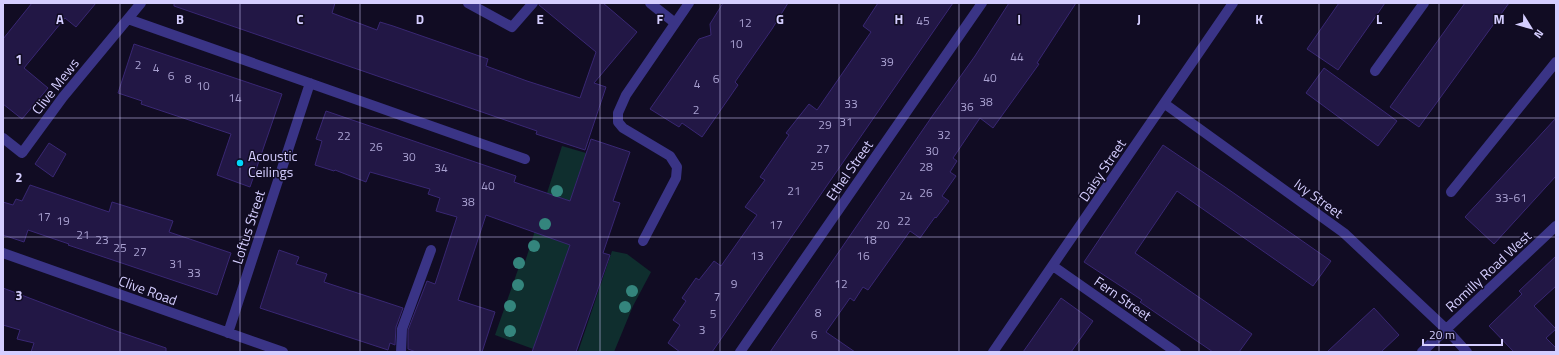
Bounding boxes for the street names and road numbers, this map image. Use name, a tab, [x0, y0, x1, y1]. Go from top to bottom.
street label: Clive Mews	[26, 53, 84, 119]
street label: Daisy Street	[1073, 134, 1131, 205]
street label: Ethel Street	[820, 135, 878, 205]
street label: Ivy Street	[1290, 173, 1348, 223]
street label: Loftus Street	[226, 187, 270, 267]
street label: Romilly Road West	[1440, 225, 1536, 317]
street label: Clive Road	[116, 270, 180, 310]
street label: Fern Street	[1090, 271, 1156, 325]

